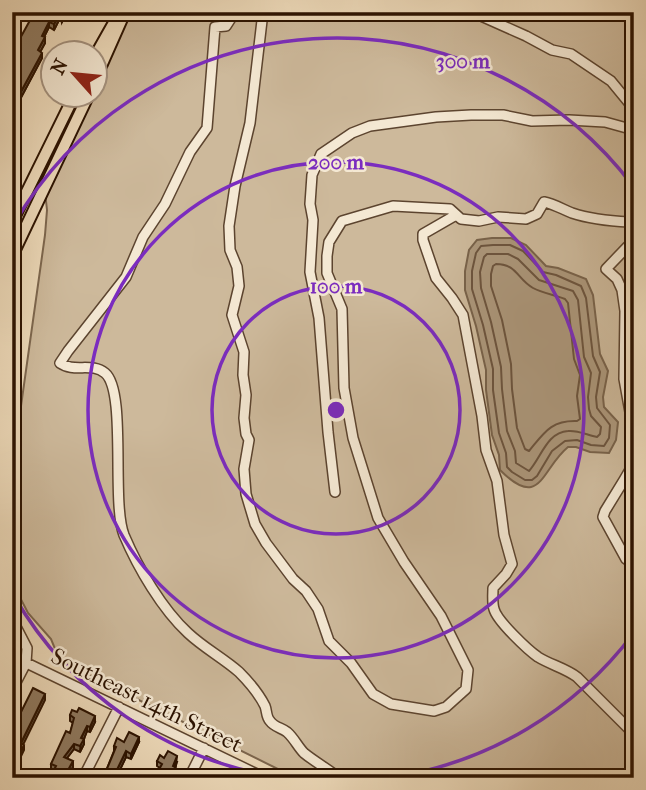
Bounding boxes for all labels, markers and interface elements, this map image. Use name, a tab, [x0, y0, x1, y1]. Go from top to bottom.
north arrow	[38, 38, 108, 108]
text: 300 m	[436, 49, 490, 73]
text: N	[47, 55, 73, 78]
text: 200 m	[308, 150, 365, 174]
text: 100 m	[310, 274, 363, 298]
centre of rings	[324, 398, 348, 422]
street label: Southeast 14th Street	[47, 642, 247, 758]

